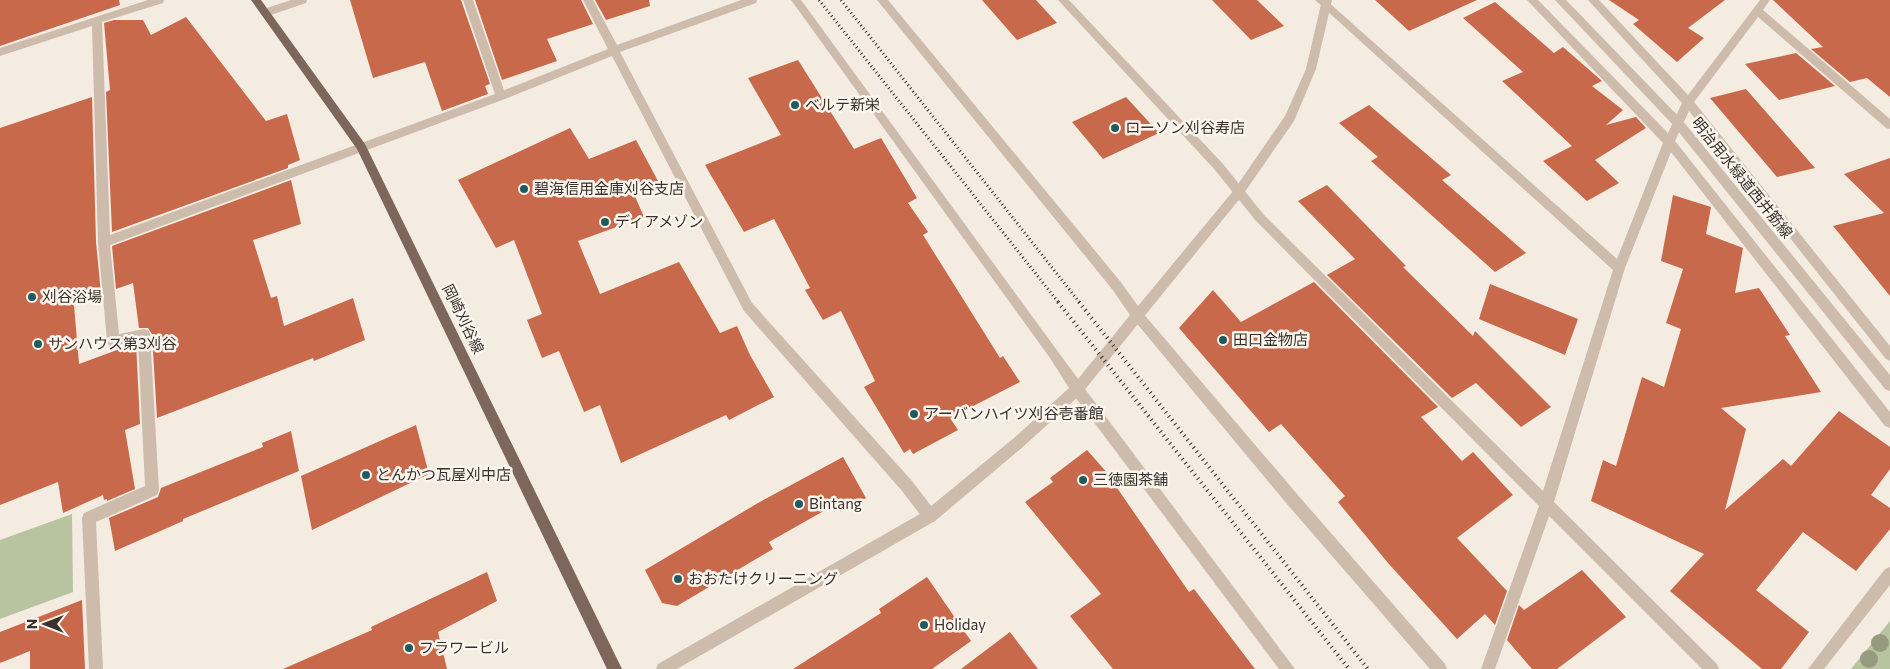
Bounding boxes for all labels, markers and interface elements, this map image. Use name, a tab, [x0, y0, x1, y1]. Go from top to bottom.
place label: ベルテ新栄	[805, 95, 880, 113]
marker: ベルテ新栄	[789, 99, 801, 111]
street label: 明治用水緑道西井筋線	[1689, 113, 1797, 241]
place label: ローソン刈谷寿店	[1125, 118, 1245, 136]
marker: ローソン刈谷寿店	[1109, 122, 1121, 134]
place label: 碧海信用金庫刈谷支店	[534, 179, 684, 197]
marker: 碧海信用金庫刈谷支店	[518, 183, 530, 195]
place label: ディアメゾン	[615, 212, 703, 230]
marker: ディアメゾン	[599, 216, 611, 228]
street label: 岡崎刈谷線	[439, 281, 488, 356]
place label: 刈谷浴場	[42, 287, 102, 305]
marker: 刈谷浴場	[26, 291, 38, 303]
place label: 田口金物店	[1233, 330, 1308, 348]
place label: サンハウス第3刈谷	[48, 334, 177, 352]
marker: 田口金物店	[1217, 334, 1229, 346]
marker: サンハウス第3刈谷	[32, 338, 44, 350]
place label: アーバンハイツ刈谷壱番館	[924, 404, 1103, 422]
marker: アーバンハイツ刈谷壱番館	[908, 408, 920, 420]
place label: とんかつ瓦屋刈中店	[376, 465, 511, 483]
marker: とんかつ瓦屋刈中店	[360, 469, 372, 481]
place label: 三徳園茶舗	[1093, 470, 1168, 488]
marker: 三徳園茶舗	[1077, 474, 1089, 486]
place label: Bintang	[809, 494, 862, 512]
marker: Bintang	[793, 498, 805, 510]
place label: おおたけクリーニング	[688, 569, 838, 587]
marker: おおたけクリーニング	[672, 573, 684, 585]
north arrow	[20, 599, 70, 649]
place label: Holiday	[934, 615, 986, 633]
text: N	[23, 619, 40, 629]
marker: Holiday	[918, 619, 930, 631]
place label: フラワービル	[419, 638, 509, 656]
marker: フラワービル	[403, 642, 415, 654]

